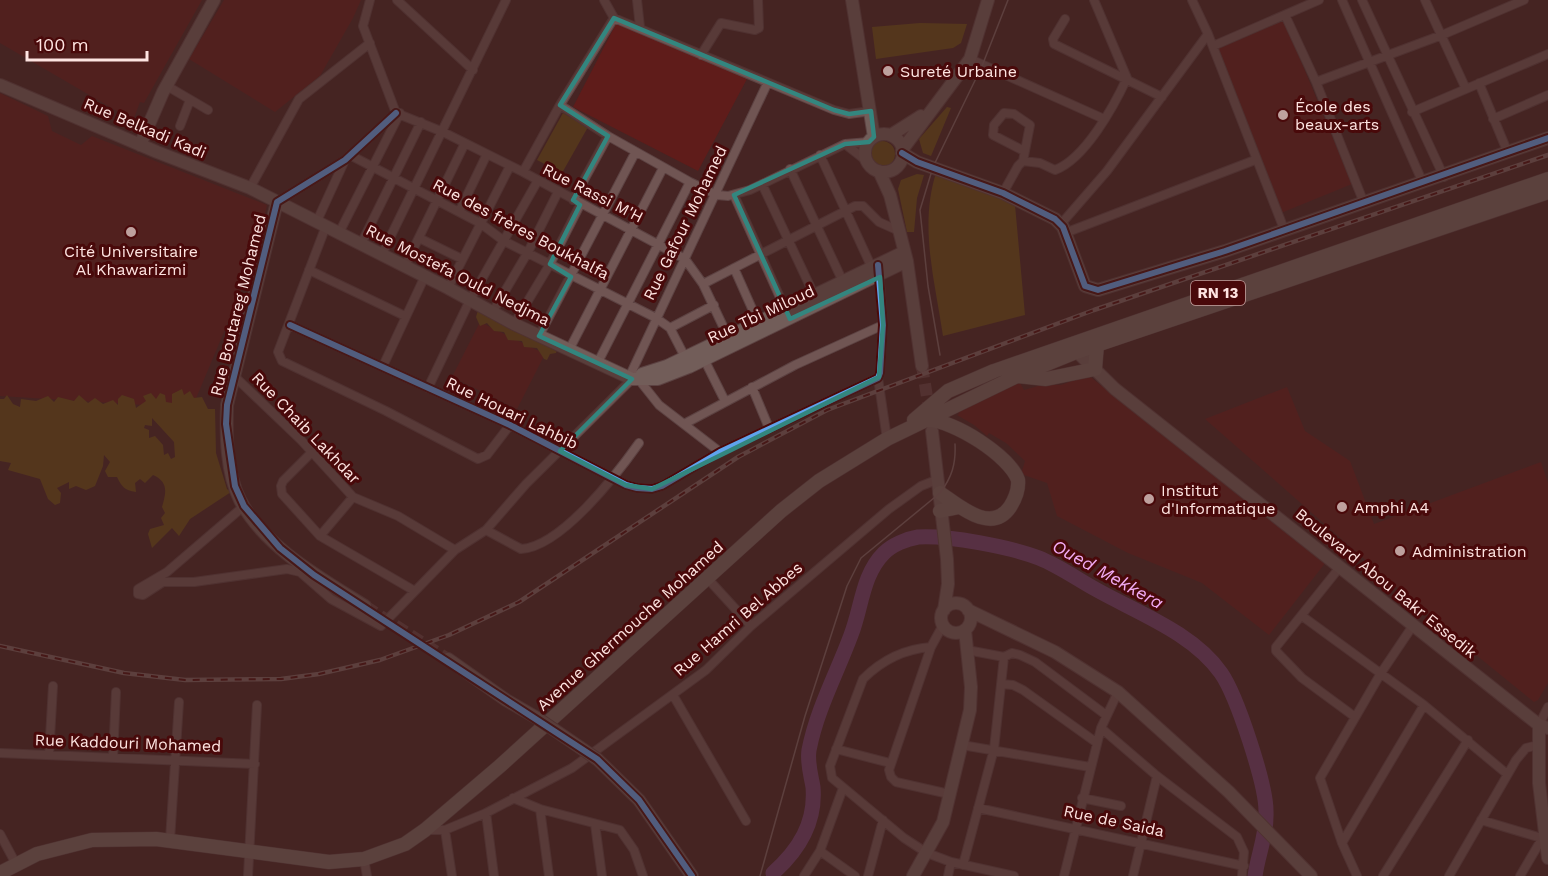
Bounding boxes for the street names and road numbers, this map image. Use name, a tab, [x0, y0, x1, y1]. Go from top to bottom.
street label: Rue Belkadi Kadi	[81, 94, 209, 162]
street label: Rue Gafour Mohamed	[639, 143, 731, 303]
street label: Rue Rassi M'H	[539, 159, 647, 227]
street label: Rue des frères Boukhalfa	[430, 174, 612, 284]
street label: Rue Boutareg Mohamed	[206, 212, 270, 398]
street label: Rue Mostefa Ould Nedjma	[363, 220, 553, 330]
street label: Rue Tbi Miloud	[704, 281, 818, 347]
road number: RN 13	[1191, 281, 1245, 305]
street label: Rue Chaib Lakhdar	[248, 368, 365, 488]
street label: Rue Houari Lahbib	[443, 373, 581, 453]
street label: Boulevard Abou Bakr Essedik	[1292, 504, 1480, 662]
street label: Avenue Ghermouche Mohamed	[533, 537, 727, 715]
street label: Rue Hamri Bel Abbes	[670, 558, 806, 680]
street label: Rue Kaddouri Mohamed	[34, 730, 222, 756]
street label: Rue de Saida	[1062, 801, 1166, 841]

